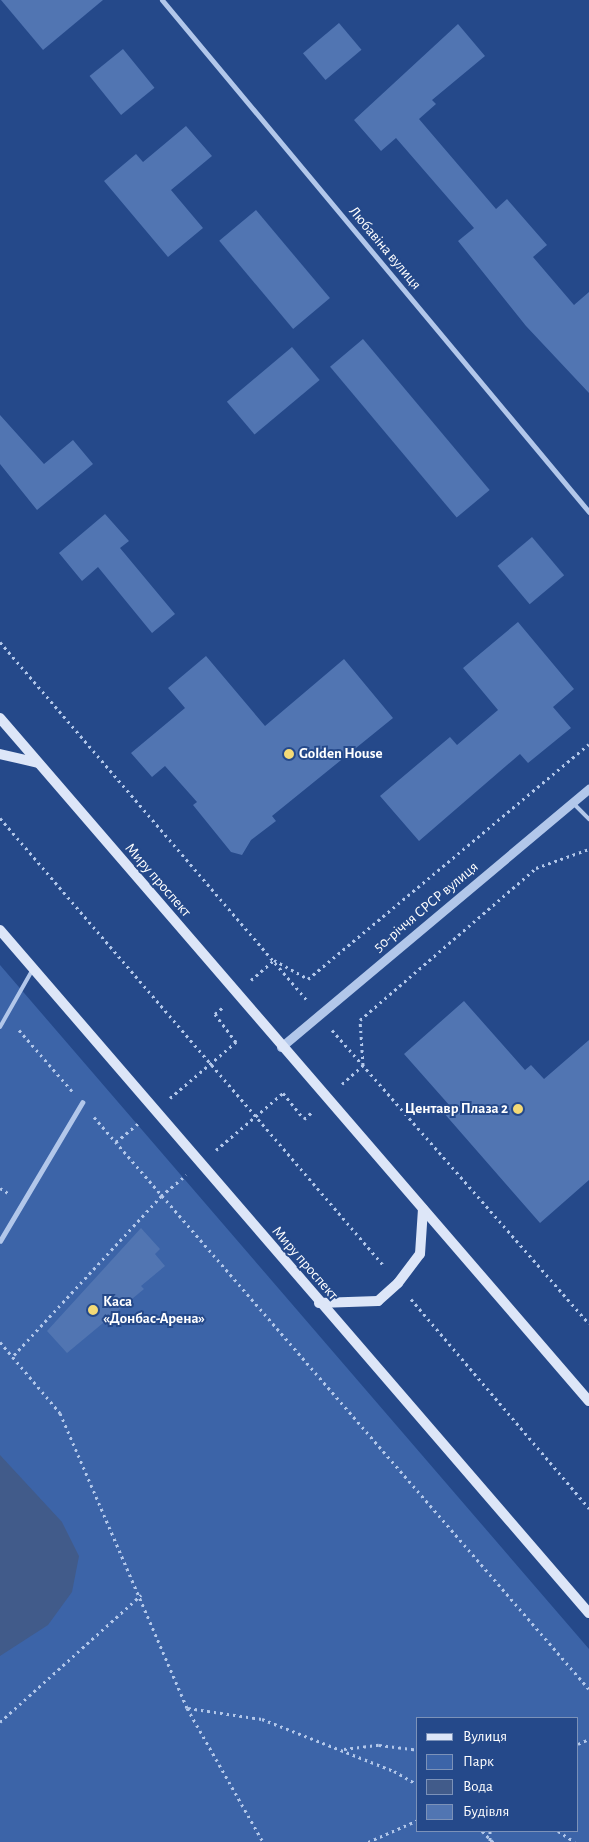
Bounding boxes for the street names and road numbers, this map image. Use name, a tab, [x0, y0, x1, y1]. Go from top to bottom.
street label: Любавіна вулиця	[345, 203, 425, 293]
street label: Миру проспект	[121, 839, 195, 921]
street label: 50-річчя СРСР вулиця	[370, 858, 482, 956]
street label: Миру проспект	[268, 1222, 342, 1304]

